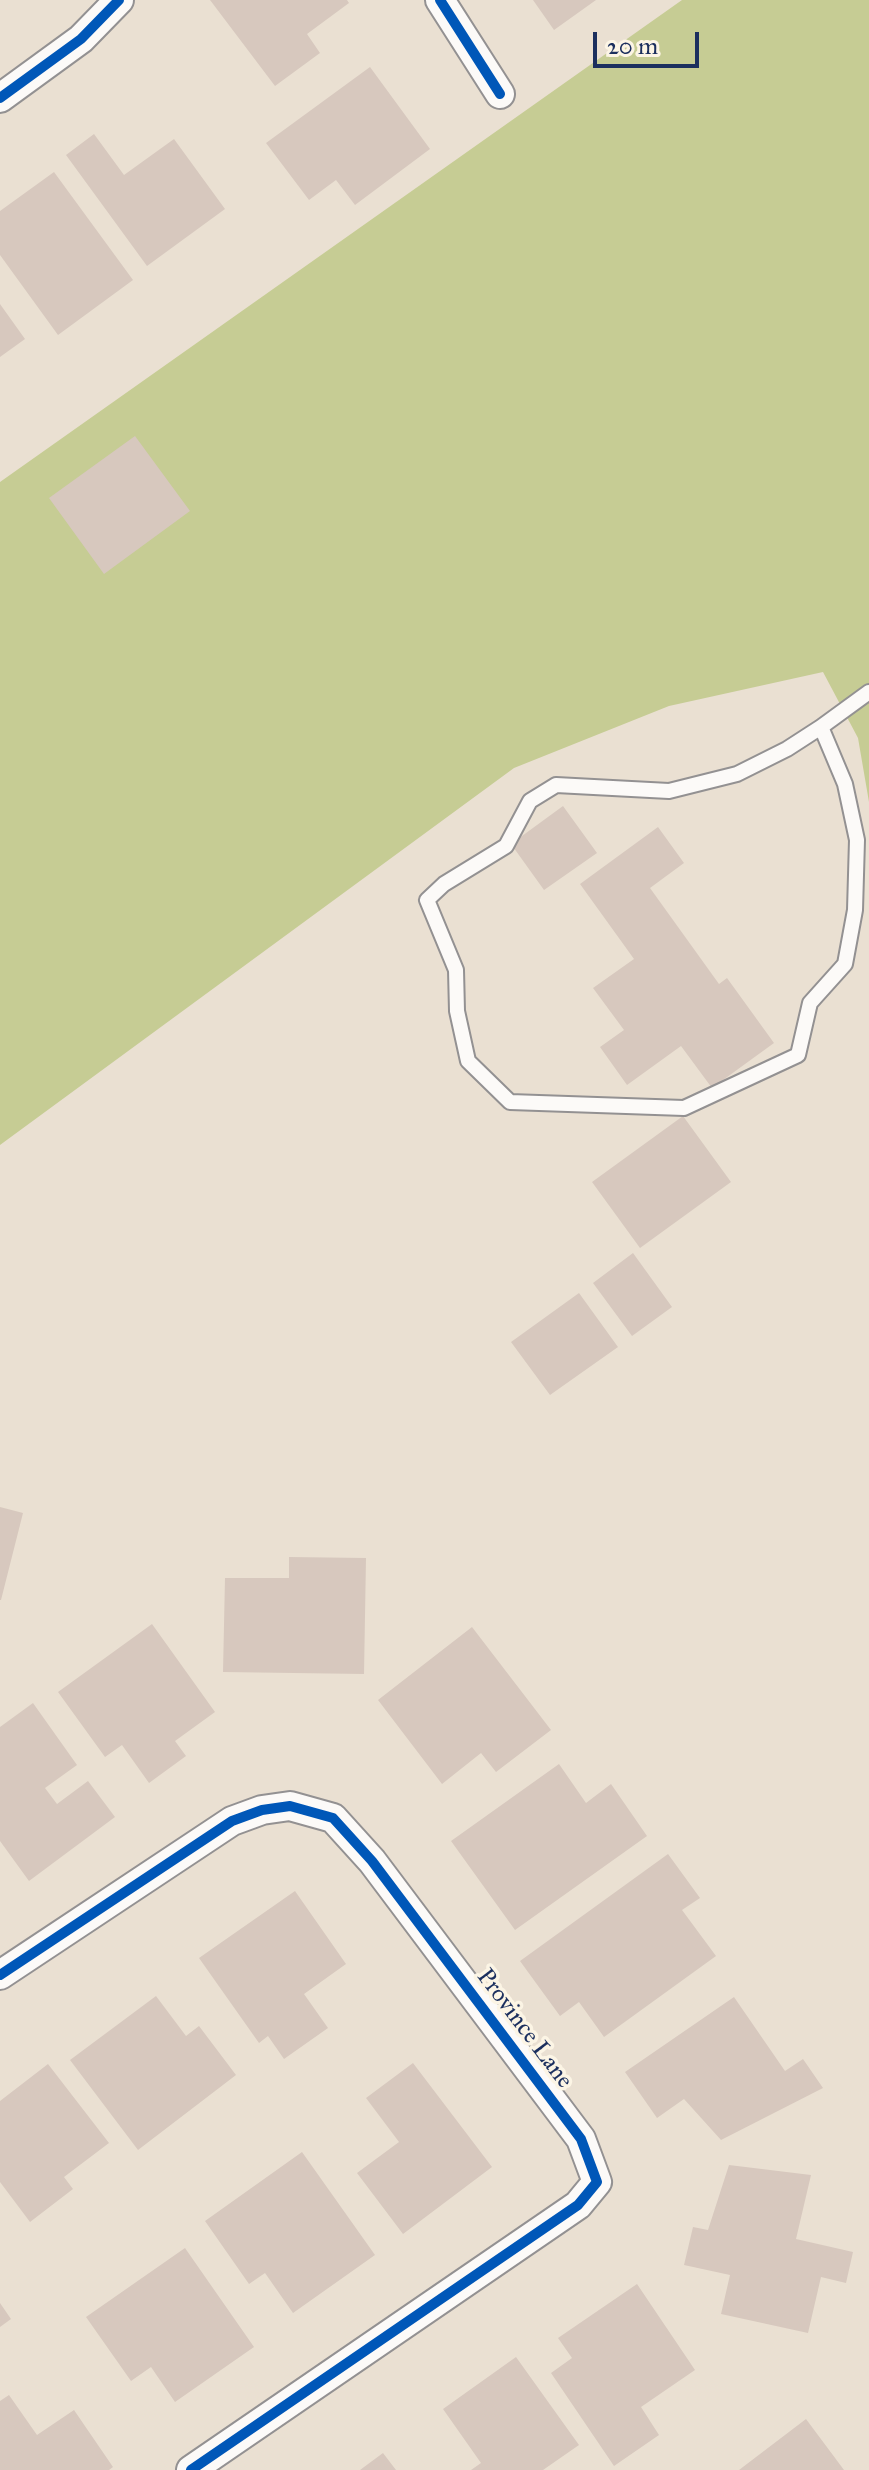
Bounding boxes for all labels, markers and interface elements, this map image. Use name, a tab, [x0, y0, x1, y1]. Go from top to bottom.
scale bar	[597, 16, 703, 66]
text: 20 m	[607, 31, 658, 61]
street label: Province Lane	[470, 1964, 578, 2094]

